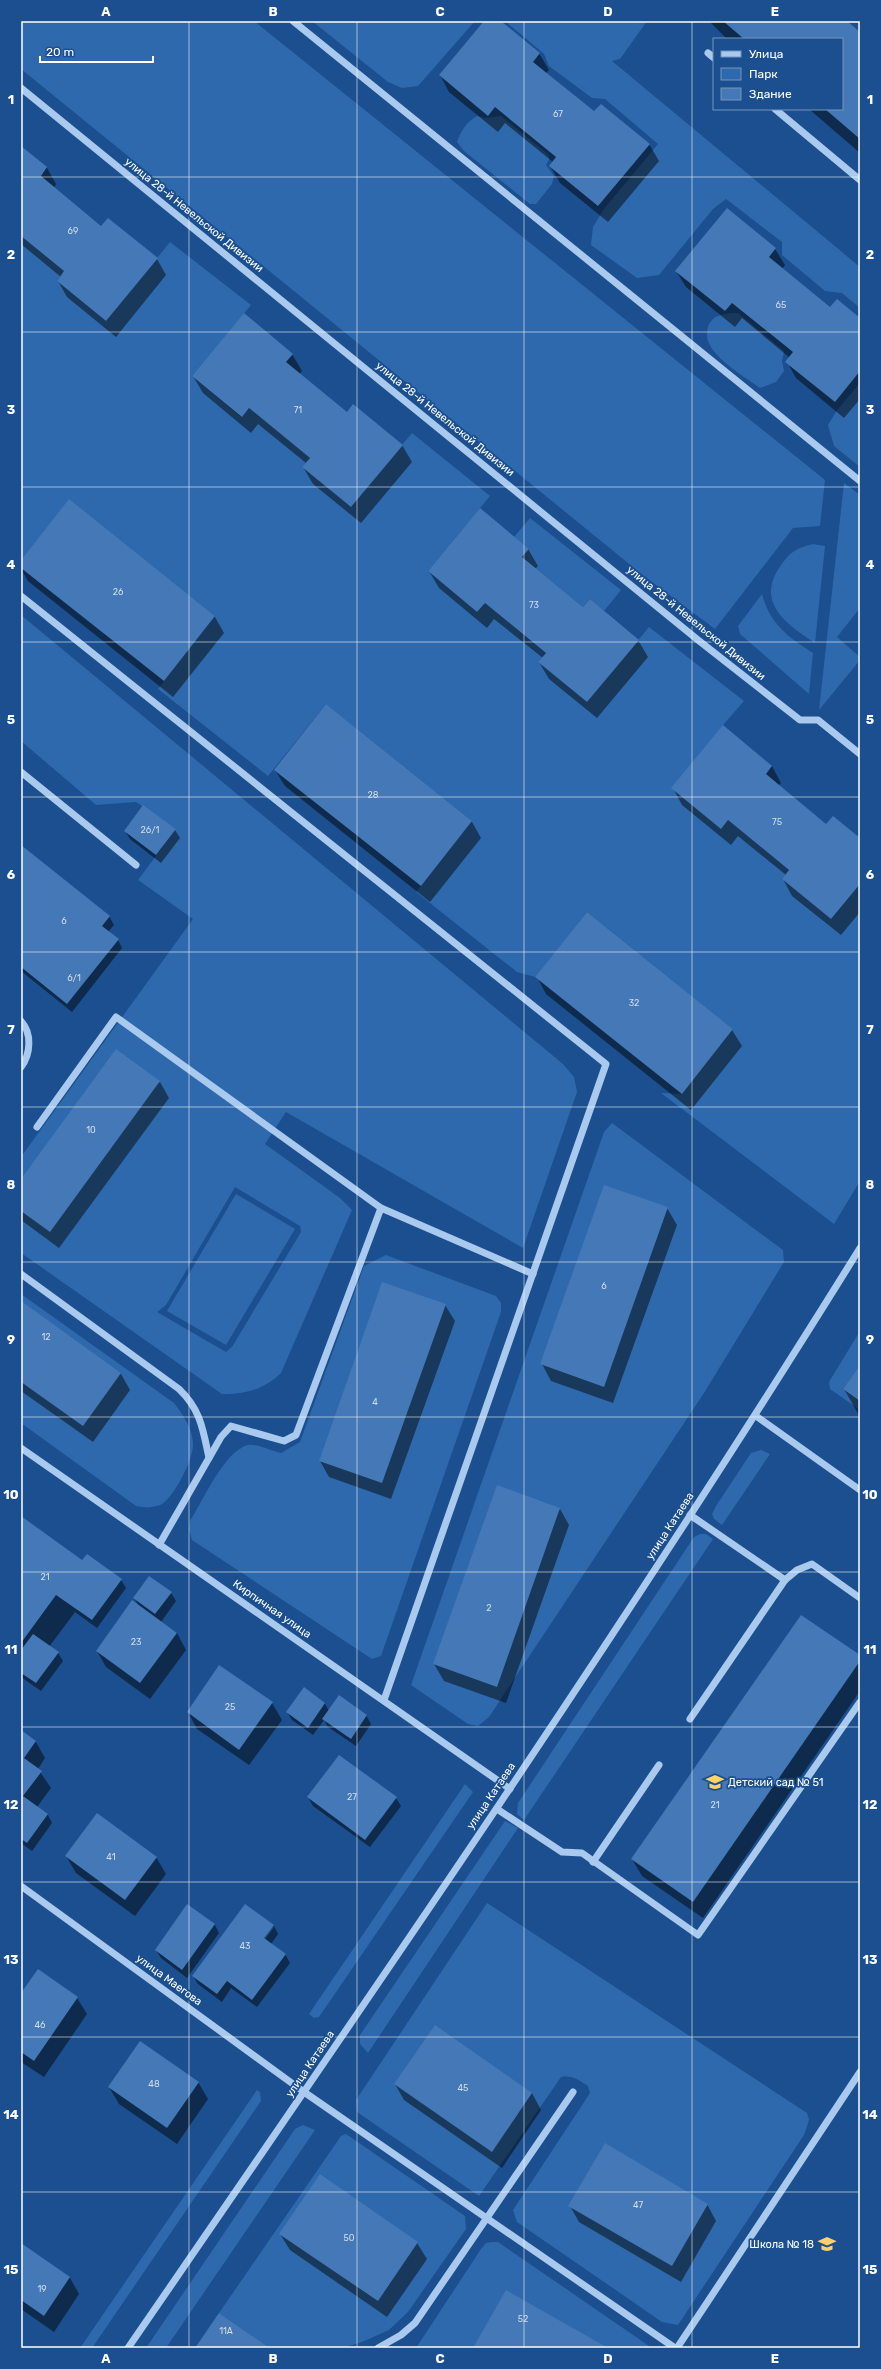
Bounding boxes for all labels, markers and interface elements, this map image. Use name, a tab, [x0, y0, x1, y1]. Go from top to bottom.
text: A	[101, 4, 111, 19]
text: B	[268, 4, 278, 19]
text: C	[435, 4, 445, 19]
text: D	[603, 4, 613, 19]
text: E	[771, 4, 779, 19]
scale bar	[40, 38, 153, 64]
legend	[713, 38, 843, 110]
text: 20 m	[46, 45, 74, 59]
text: Улица	[749, 47, 783, 61]
text: Парк	[749, 67, 778, 81]
text: Здание	[749, 87, 792, 101]
text: 1	[8, 92, 14, 107]
text: 1	[867, 92, 873, 107]
house number: 67	[553, 109, 563, 119]
street label: улица 28-й Невельской Дивизии	[122, 155, 266, 275]
house number: 69	[68, 226, 78, 236]
text: 2	[7, 247, 15, 262]
text: 2	[866, 247, 874, 262]
house number: 65	[776, 300, 786, 310]
street label: улица 28-й Невельской Дивизии	[373, 359, 517, 479]
text: 3	[7, 402, 16, 417]
text: 3	[866, 402, 875, 417]
house number: 71	[294, 405, 302, 415]
text: 4	[7, 557, 16, 572]
text: 4	[866, 557, 875, 572]
street label: улица 28-й Невельской Дивизии	[624, 563, 768, 683]
house number: 26	[113, 587, 124, 597]
house number: 73	[529, 600, 539, 610]
text: 5	[7, 712, 15, 727]
text: 5	[866, 712, 874, 727]
house number: 28	[367, 790, 379, 800]
house number: 75	[772, 817, 782, 827]
house number: 26/1	[141, 825, 160, 835]
text: 6	[7, 867, 16, 882]
text: 6	[866, 867, 875, 882]
house number: 6	[61, 916, 67, 926]
house number: 6/1	[67, 973, 81, 983]
house number: 32	[629, 998, 639, 1008]
text: 7	[7, 1022, 15, 1037]
text: 7	[866, 1022, 874, 1037]
house number: 10	[86, 1125, 96, 1135]
text: 8	[7, 1177, 16, 1192]
text: 8	[866, 1177, 875, 1192]
house number: 6	[601, 1281, 607, 1291]
text: 9	[7, 1332, 15, 1347]
house number: 12	[41, 1332, 51, 1342]
text: 9	[866, 1332, 874, 1347]
house number: 4	[372, 1397, 378, 1407]
text: 10	[3, 1487, 19, 1502]
text: 10	[862, 1487, 878, 1502]
street label: улица Катаева	[643, 1490, 697, 1562]
house number: 21	[40, 1572, 50, 1582]
street label: Кирпичная улица	[230, 1577, 314, 1641]
house number: 2	[486, 1603, 492, 1613]
house number: 23	[131, 1637, 141, 1647]
text: 11	[5, 1642, 17, 1657]
text: 11	[864, 1642, 876, 1657]
house number: 25	[225, 1702, 235, 1712]
street label: улица Катаева	[464, 1760, 518, 1832]
school or university icon: Детский сад № 51	[705, 1772, 725, 1792]
place label: Детский сад № 51	[728, 1776, 824, 1789]
house number: 27	[347, 1792, 357, 1802]
text: 12	[4, 1797, 18, 1812]
text: 12	[863, 1797, 877, 1812]
house number: 21	[710, 1800, 720, 1810]
house number: 41	[106, 1852, 116, 1862]
house number: 43	[240, 1941, 251, 1951]
text: 13	[3, 1952, 19, 1967]
street label: улица Маегова	[133, 1952, 205, 2008]
text: 13	[862, 1952, 878, 1967]
house number: 46	[34, 2020, 46, 2030]
street label: улица Катаева	[283, 2028, 337, 2100]
house number: 48	[148, 2079, 160, 2089]
house number: 45	[458, 2083, 468, 2093]
text: 14	[3, 2107, 19, 2122]
text: 14	[862, 2107, 878, 2122]
house number: 47	[633, 2200, 643, 2210]
house number: 50	[343, 2233, 355, 2243]
school or university icon: Школа № 18	[817, 2234, 837, 2254]
place label: Школа № 18	[749, 2238, 814, 2251]
text: 15	[4, 2262, 18, 2277]
text: 15	[863, 2262, 877, 2277]
house number: 19	[37, 2284, 47, 2294]
house number: 52	[518, 2314, 528, 2324]
house number: 11А	[219, 2326, 233, 2336]
text: A	[101, 2351, 111, 2366]
text: B	[268, 2351, 278, 2366]
text: C	[435, 2351, 445, 2366]
text: D	[603, 2351, 613, 2366]
text: E	[771, 2351, 779, 2366]

